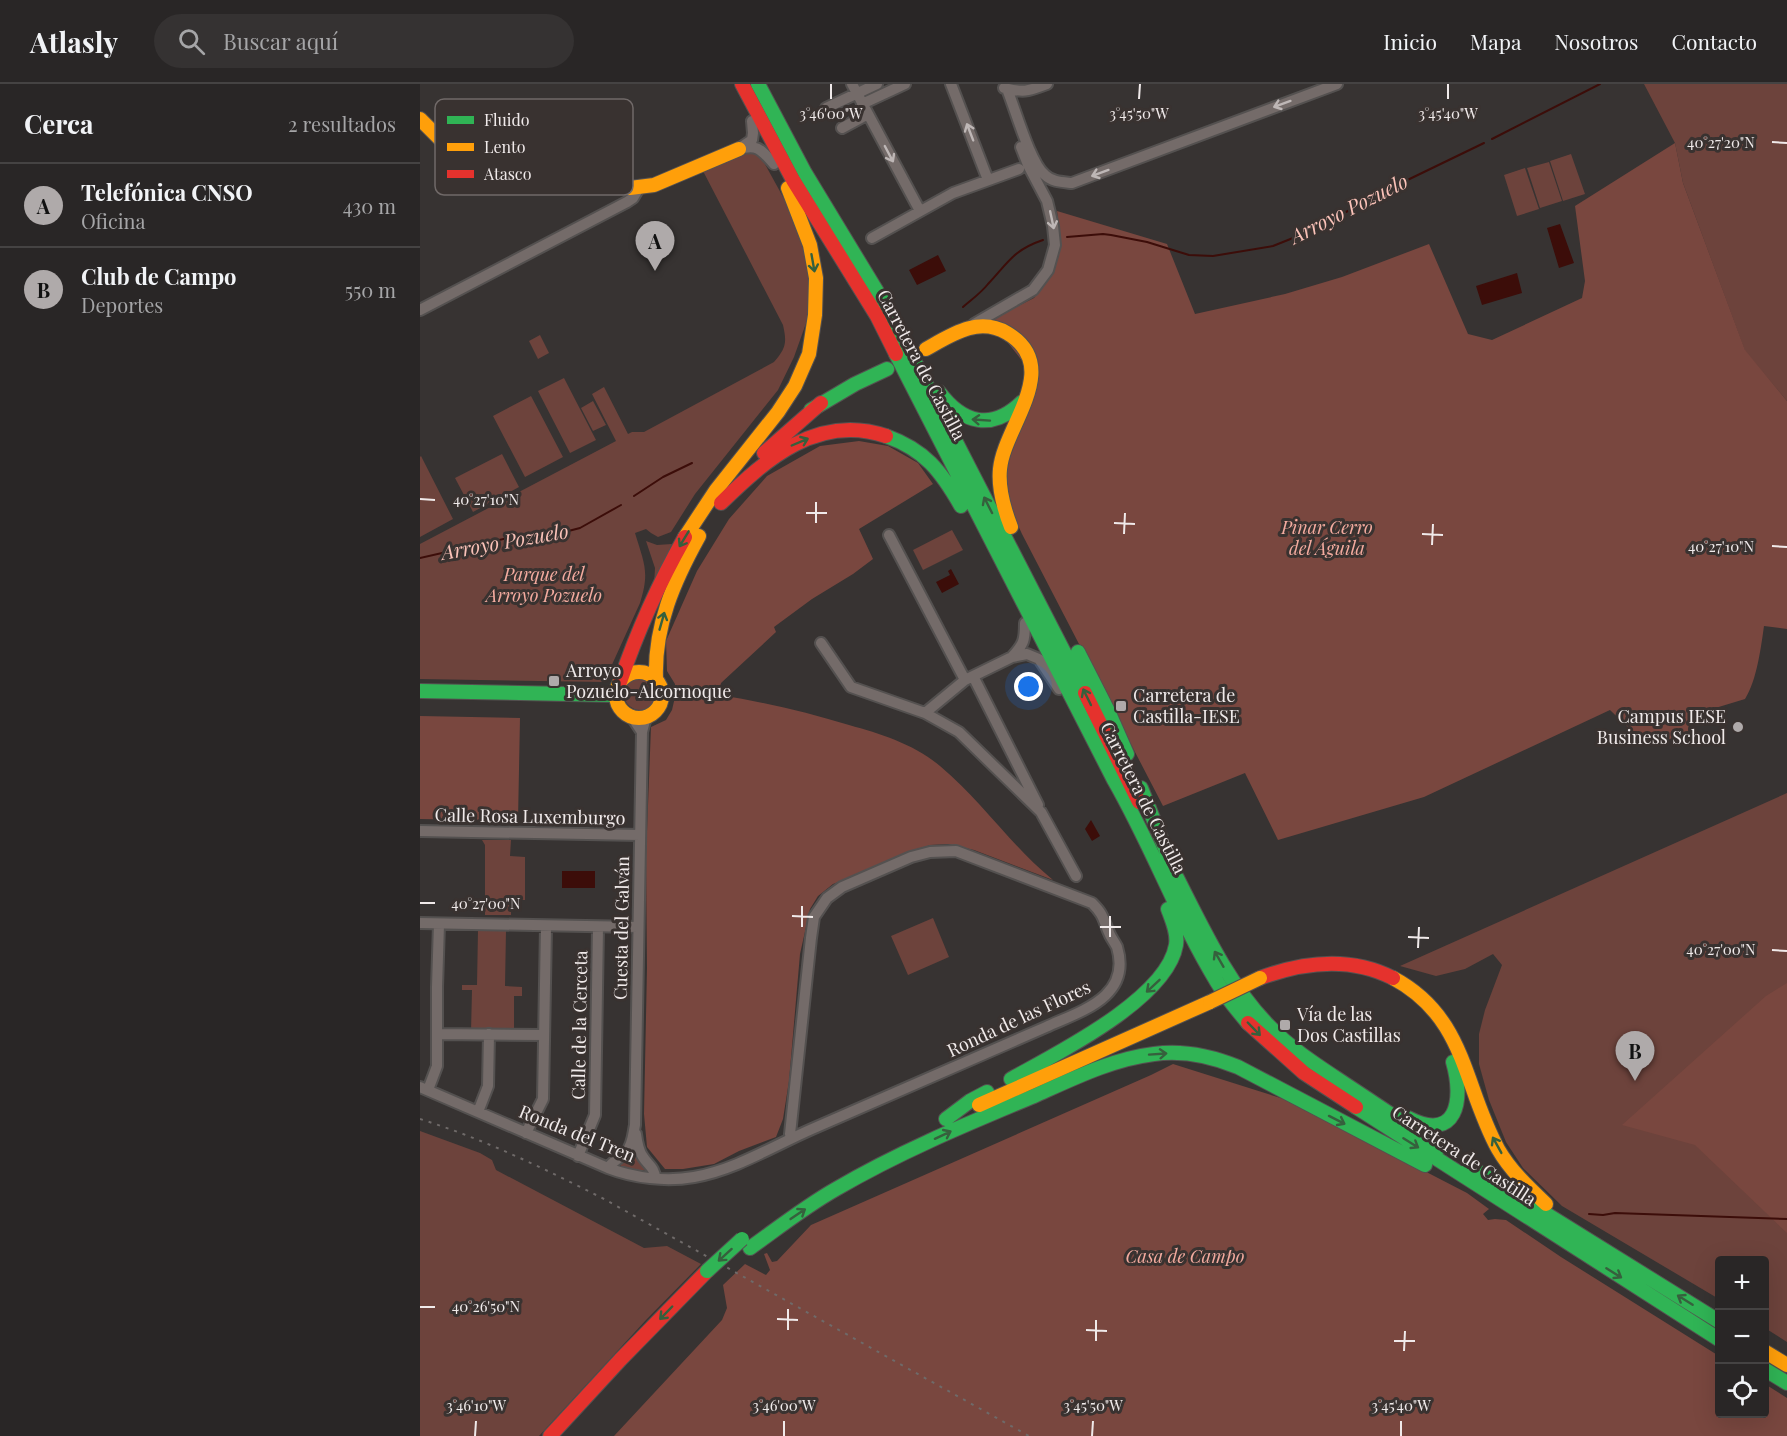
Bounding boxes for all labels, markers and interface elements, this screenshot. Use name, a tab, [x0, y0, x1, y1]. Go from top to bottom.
search box	[154, 14, 574, 68]
text: Atlasly	[30, 23, 118, 60]
icon: search	[175, 25, 208, 58]
text: Buscar aquí	[223, 26, 338, 56]
text: Inicio	[1383, 27, 1437, 55]
text: Mapa	[1470, 27, 1521, 55]
text: Nosotros	[1554, 27, 1638, 55]
text: Contacto	[1671, 27, 1757, 55]
legend	[435, 99, 633, 195]
one-way arrow	[1273, 99, 1292, 110]
text: 3°46'00"W	[799, 103, 863, 123]
text: 3°45'50"W	[1109, 103, 1169, 123]
text: 3°45'40"W	[1418, 103, 1478, 123]
text: Cerca	[24, 106, 93, 141]
text: Fluido	[484, 109, 530, 130]
text: 2 resultados	[288, 110, 396, 137]
one-way arrow	[963, 123, 974, 142]
text: 40°27'20"N	[1687, 132, 1755, 152]
text: Lento	[484, 136, 526, 157]
one-way arrow	[884, 145, 895, 163]
text: Atasco	[483, 163, 532, 184]
water label: Arroyo Pozuelo	[1283, 166, 1412, 250]
one-way arrow	[1091, 168, 1110, 179]
text: Telefónica CNSO	[81, 177, 253, 207]
text: A	[37, 192, 50, 219]
text: 430 m	[343, 192, 396, 219]
text: Oficina	[81, 207, 146, 234]
one-way arrow	[1046, 210, 1058, 229]
pin: A	[636, 222, 674, 271]
one-way arrow	[808, 253, 819, 273]
text: Club de Campo	[81, 261, 237, 291]
text: B	[37, 276, 50, 303]
text: 550 m	[345, 276, 396, 303]
street label: Carretera de Castilla	[872, 285, 972, 444]
text: Deportes	[81, 291, 163, 318]
one-way arrow	[972, 414, 991, 425]
one-way arrow	[790, 436, 809, 447]
text: 40°27'10"N	[453, 489, 519, 509]
one-way arrow	[982, 496, 993, 514]
park label: Pinar Cerro del Águila	[1280, 515, 1373, 560]
water label: Arroyo Pozuelo	[437, 516, 571, 565]
one-way arrow	[677, 530, 689, 547]
text: 40°27'10"N	[1688, 536, 1754, 556]
park label: Parque del Arroyo Pozuelo	[484, 562, 602, 607]
one-way arrow	[657, 612, 668, 631]
place label: Arroyo Pozuelo-Alcornoque	[565, 658, 731, 703]
your location	[1014, 672, 1043, 701]
marker: Arroyo Pozuelo-Alcornoque	[547, 674, 561, 688]
place label: Carretera de Castilla-IESE	[1133, 683, 1240, 728]
one-way arrow	[1081, 688, 1092, 706]
marker: Carretera de Castilla-IESE	[1114, 699, 1128, 713]
place label: Campus IESE Business School	[1597, 704, 1726, 749]
street label: Carretera de Castilla	[1095, 718, 1193, 878]
marker: Campus IESE Business School	[1731, 720, 1745, 734]
street label: Calle Rosa Luxemburgo	[434, 802, 626, 830]
street label: Cuesta del Galván	[608, 856, 634, 1000]
text: 40°27'00"N	[451, 893, 521, 913]
text: 40°27'00"N	[1686, 939, 1756, 959]
street label: Calle de la Cerceta	[566, 950, 592, 1100]
one-way arrow	[1213, 951, 1225, 968]
street label: Ronda de las Flores	[943, 974, 1094, 1062]
one-way arrow	[1145, 978, 1160, 993]
place label: Vía de las Dos Castillas	[1296, 1002, 1401, 1047]
marker: Vía de las Dos Castillas	[1278, 1018, 1292, 1032]
one-way arrow	[1246, 1021, 1261, 1036]
pin: B	[1616, 1032, 1654, 1081]
one-way arrow	[1147, 1049, 1167, 1060]
street label: Ronda del Tren	[516, 1099, 639, 1167]
street label: Carretera de Castilla	[1388, 1100, 1541, 1211]
one-way arrow	[1328, 1115, 1346, 1126]
one-way arrow	[934, 1128, 952, 1140]
one-way arrow	[1491, 1137, 1502, 1155]
one-way arrow	[1402, 1138, 1419, 1150]
one-way arrow	[789, 1207, 806, 1219]
park label: Casa de Campo	[1125, 1244, 1245, 1268]
one-way arrow	[718, 1248, 733, 1262]
map controls	[1715, 1256, 1769, 1418]
button: +	[1715, 1256, 1769, 1310]
one-way arrow	[1605, 1268, 1622, 1280]
one-way arrow	[1677, 1294, 1694, 1306]
text: 40°26'50"N	[452, 1296, 521, 1316]
one-way arrow	[659, 1305, 674, 1320]
button: −	[1715, 1310, 1769, 1364]
button: locate	[1715, 1364, 1769, 1418]
text: 3°46'10"W	[446, 1395, 507, 1415]
text: 3°46'00"W	[752, 1395, 816, 1415]
text: 3°45'50"W	[1063, 1395, 1123, 1415]
text: 3°45'40"W	[1371, 1395, 1431, 1415]

